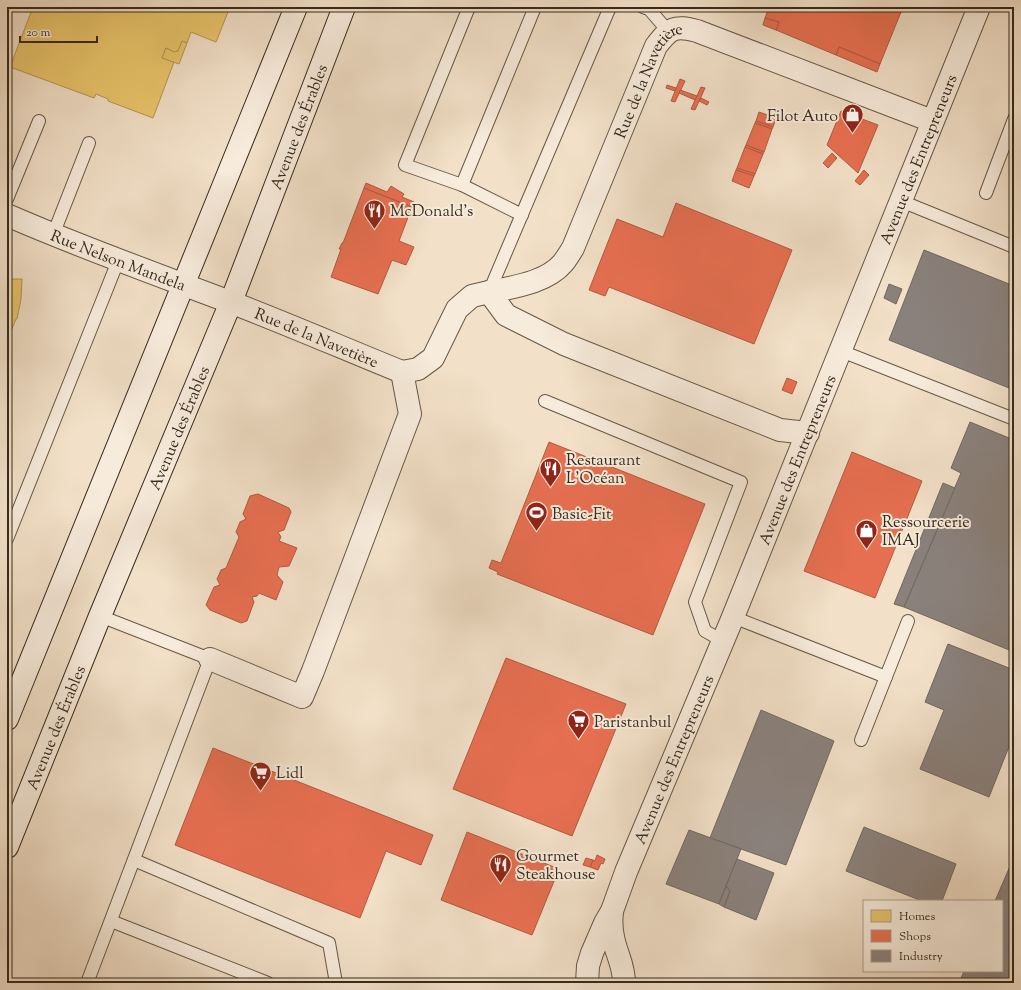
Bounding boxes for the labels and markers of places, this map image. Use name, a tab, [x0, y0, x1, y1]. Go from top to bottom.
shop icon: Filot Auto	[840, 102, 866, 135]
place label: Filot Auto	[767, 106, 838, 129]
restaurant icon: McDonald's	[362, 197, 388, 230]
place label: McDonald's	[390, 201, 473, 224]
place label: Restaurant L'Océan	[566, 450, 641, 491]
restaurant icon: Restaurant L'Océan	[537, 455, 563, 488]
sports icon: Basic-Fit	[524, 500, 550, 533]
place label: Basic-Fit	[552, 504, 612, 527]
place label: Ressourcerie IMAJ	[882, 512, 970, 553]
shop icon: Ressourcerie IMAJ	[853, 517, 879, 550]
supermarket icon: Paristanbul	[566, 708, 592, 741]
place label: Paristanbul	[594, 712, 672, 735]
supermarket icon: Lidl	[247, 759, 273, 792]
place label: Lidl	[276, 763, 304, 786]
place label: Gourmet Steakhouse	[516, 846, 596, 887]
restaurant icon: Gourmet Steakhouse	[487, 851, 513, 884]

